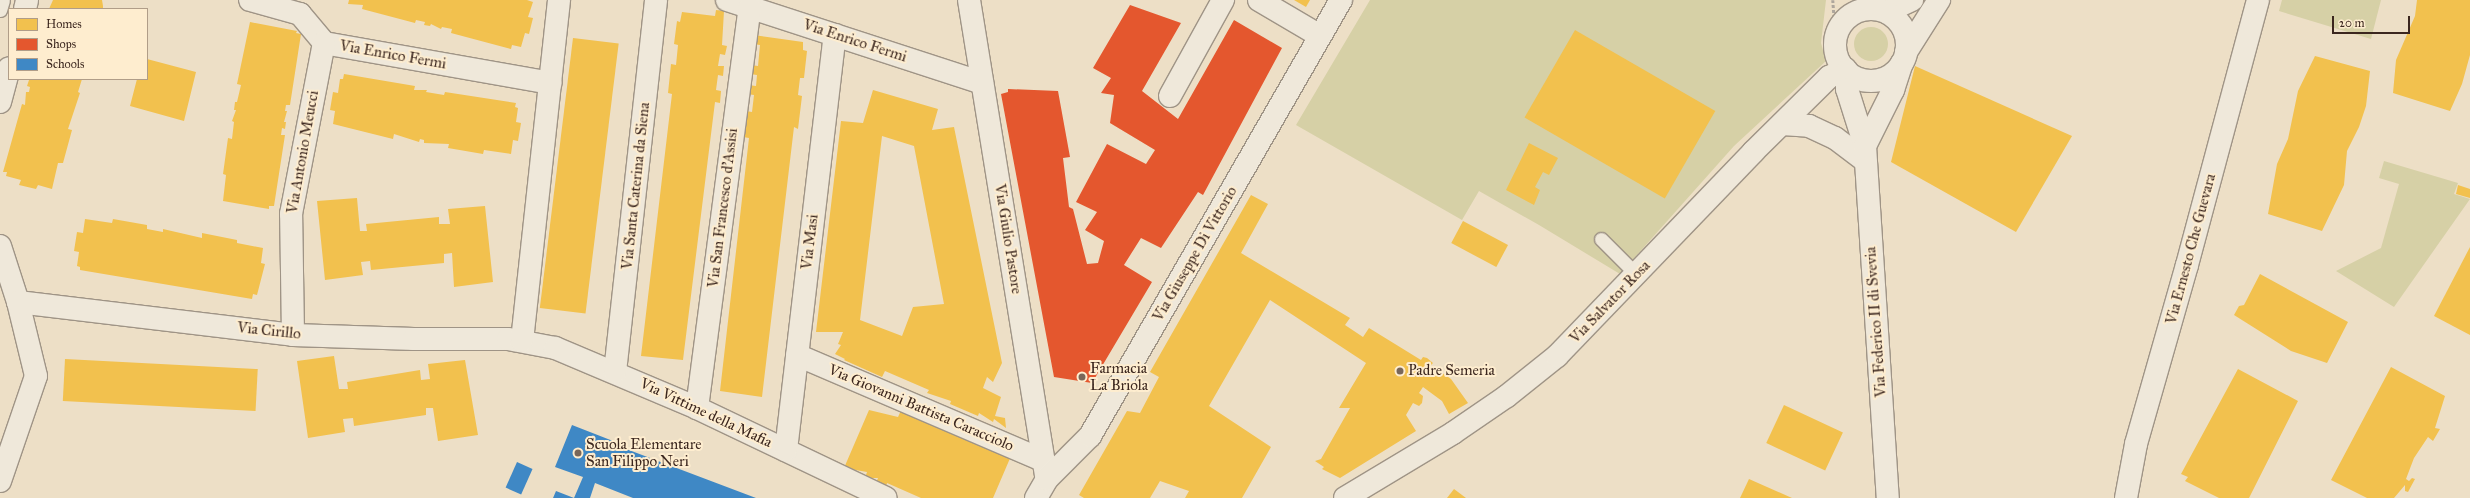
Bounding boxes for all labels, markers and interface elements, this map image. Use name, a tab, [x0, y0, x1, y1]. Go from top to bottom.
legend	[8, 8, 148, 80]
scale bar	[2334, 8, 2412, 34]
street label: Via Enrico Fermi	[801, 16, 909, 66]
text: 20 m	[2339, 16, 2365, 30]
text: Homes	[46, 17, 82, 31]
text: Shops	[46, 37, 76, 51]
street label: Via Enrico Fermi	[338, 37, 448, 73]
text: Schools	[46, 57, 84, 71]
street label: Via Antonio Meucci	[283, 89, 323, 215]
street label: Via Santa Caterina da Siena	[618, 102, 654, 270]
street label: Via San Francesco d'Assisi	[704, 127, 742, 289]
street label: Via Ernesto Che Guevara	[2162, 172, 2220, 326]
street label: Via Giulio Pastore	[990, 183, 1026, 295]
street label: Via Giuseppe Di Vittorio	[1149, 183, 1241, 325]
street label: Via Masi	[798, 213, 822, 271]
street label: Via Federico II di Svevia	[1862, 246, 1890, 398]
street label: Via Salvator Rosa	[1566, 257, 1654, 347]
street label: Via Cirillo	[236, 319, 302, 343]
place label: Farmacia La Briola	[1090, 359, 1148, 394]
street label: Via Giovanni Battista Caracciolo	[826, 361, 1016, 455]
place label: Padre Semeria	[1408, 362, 1495, 380]
marker: Padre Semeria	[1395, 366, 1405, 376]
marker: Farmacia La Briola	[1077, 372, 1087, 382]
street label: Via Vittime della Mafia	[637, 374, 775, 452]
place label: Scuola Elementare San Filippo Neri	[586, 435, 701, 470]
marker: Scuola Elementare San Filippo Neri	[573, 448, 583, 458]

